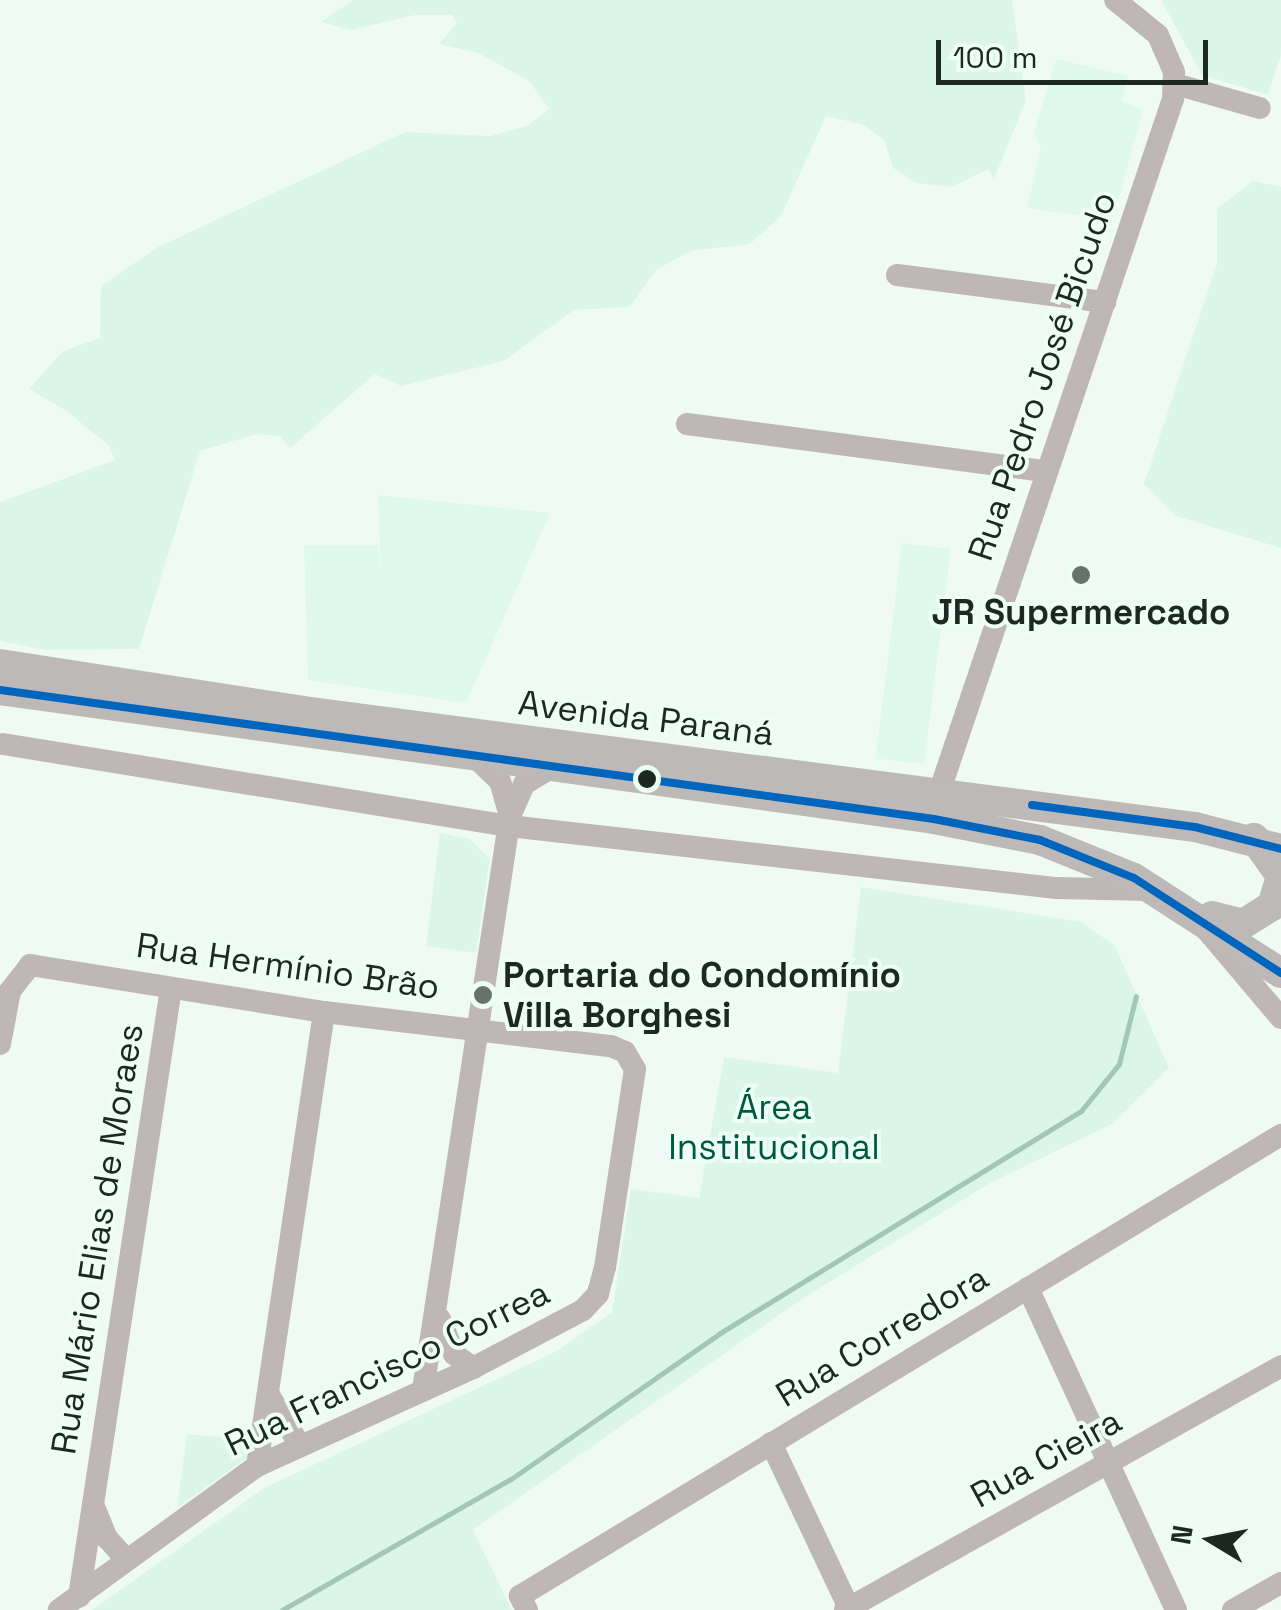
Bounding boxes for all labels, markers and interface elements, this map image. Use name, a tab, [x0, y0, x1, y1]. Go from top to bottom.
scale bar	[941, 20, 1214, 82]
text: 100 m	[953, 38, 1038, 77]
street label: Rua Pedro José Bicudo	[959, 186, 1125, 566]
marker: JR Supermercado	[1070, 564, 1092, 586]
place label: JR Supermercado	[932, 591, 1230, 633]
street label: Avenida Paraná	[516, 681, 776, 755]
unlabelled marker	[637, 769, 657, 789]
street label: Rua Hermínio Brão	[134, 924, 442, 1008]
place label: Portaria do Condomínio Villa Borghesi	[503, 954, 901, 1036]
marker: Portaria do Condomínio Villa Borghesi	[472, 984, 494, 1006]
street label: Rua Mário Elias de Moraes	[42, 1021, 152, 1457]
park label: Área Institucional	[668, 1086, 880, 1168]
street label: Rua Corredora	[768, 1256, 996, 1416]
street label: Rua Francisco Correa	[218, 1271, 556, 1465]
street label: Rua Cieira	[963, 1399, 1129, 1517]
north arrow	[1161, 1490, 1261, 1590]
text: N	[1162, 1522, 1201, 1547]

